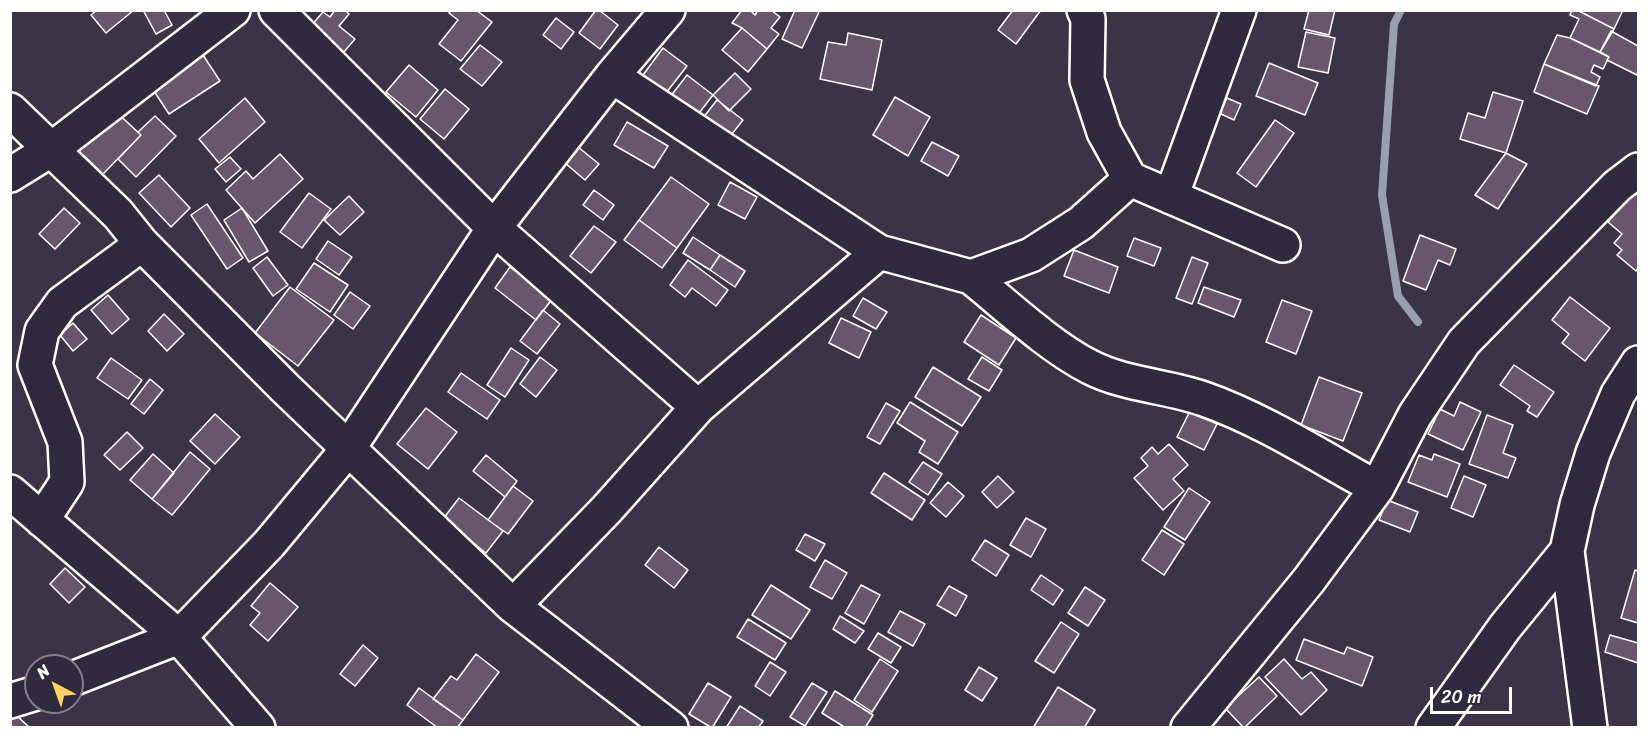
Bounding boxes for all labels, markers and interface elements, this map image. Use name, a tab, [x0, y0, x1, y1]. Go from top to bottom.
north arrow	[24, 654, 84, 714]
text: N	[29, 657, 57, 686]
scale bar	[1433, 675, 1516, 713]
text: 20 m	[1441, 681, 1481, 713]

